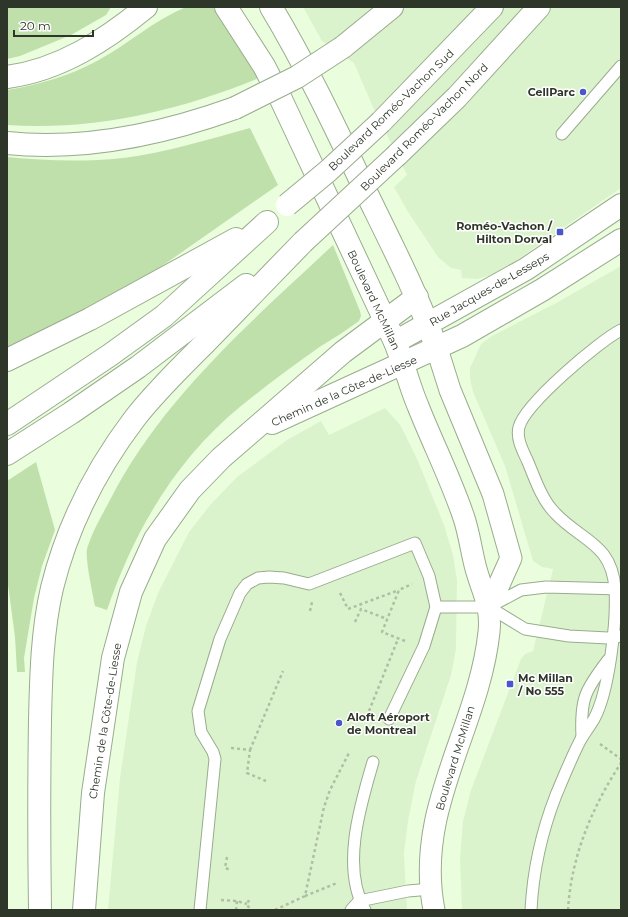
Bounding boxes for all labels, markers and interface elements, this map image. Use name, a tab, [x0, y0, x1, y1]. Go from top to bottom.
scale bar	[14, 12, 93, 38]
text: 20 m	[20, 18, 51, 33]
street label: Boulevard Roméo-Vachon Sud	[325, 46, 457, 174]
street label: Boulevard Roméo-Vachon Nord	[357, 60, 491, 194]
place label: CellParc	[528, 85, 575, 99]
marker: CellParc	[578, 87, 588, 97]
place label: Roméo-Vachon / Hilton Dorval	[456, 219, 553, 246]
marker: Roméo-Vachon / Hilton Dorval	[555, 227, 565, 237]
street label: Boulevard McMillan	[345, 248, 403, 352]
street label: Rue Jacques-de-Lesseps	[427, 249, 552, 329]
street label: Chemin de la Côte-de-Liesse	[269, 352, 419, 429]
street label: Chemin de la Côte-de-Liesse	[86, 642, 124, 800]
place label: Mc Millan / No 555	[517, 671, 573, 698]
marker: Mc Millan / No 555	[505, 679, 515, 689]
street label: Boulevard McMillan	[432, 704, 478, 812]
place label: Aloft Aéroport de Montreal	[346, 710, 430, 737]
marker: Aloft Aéroport de Montreal	[334, 718, 344, 728]

